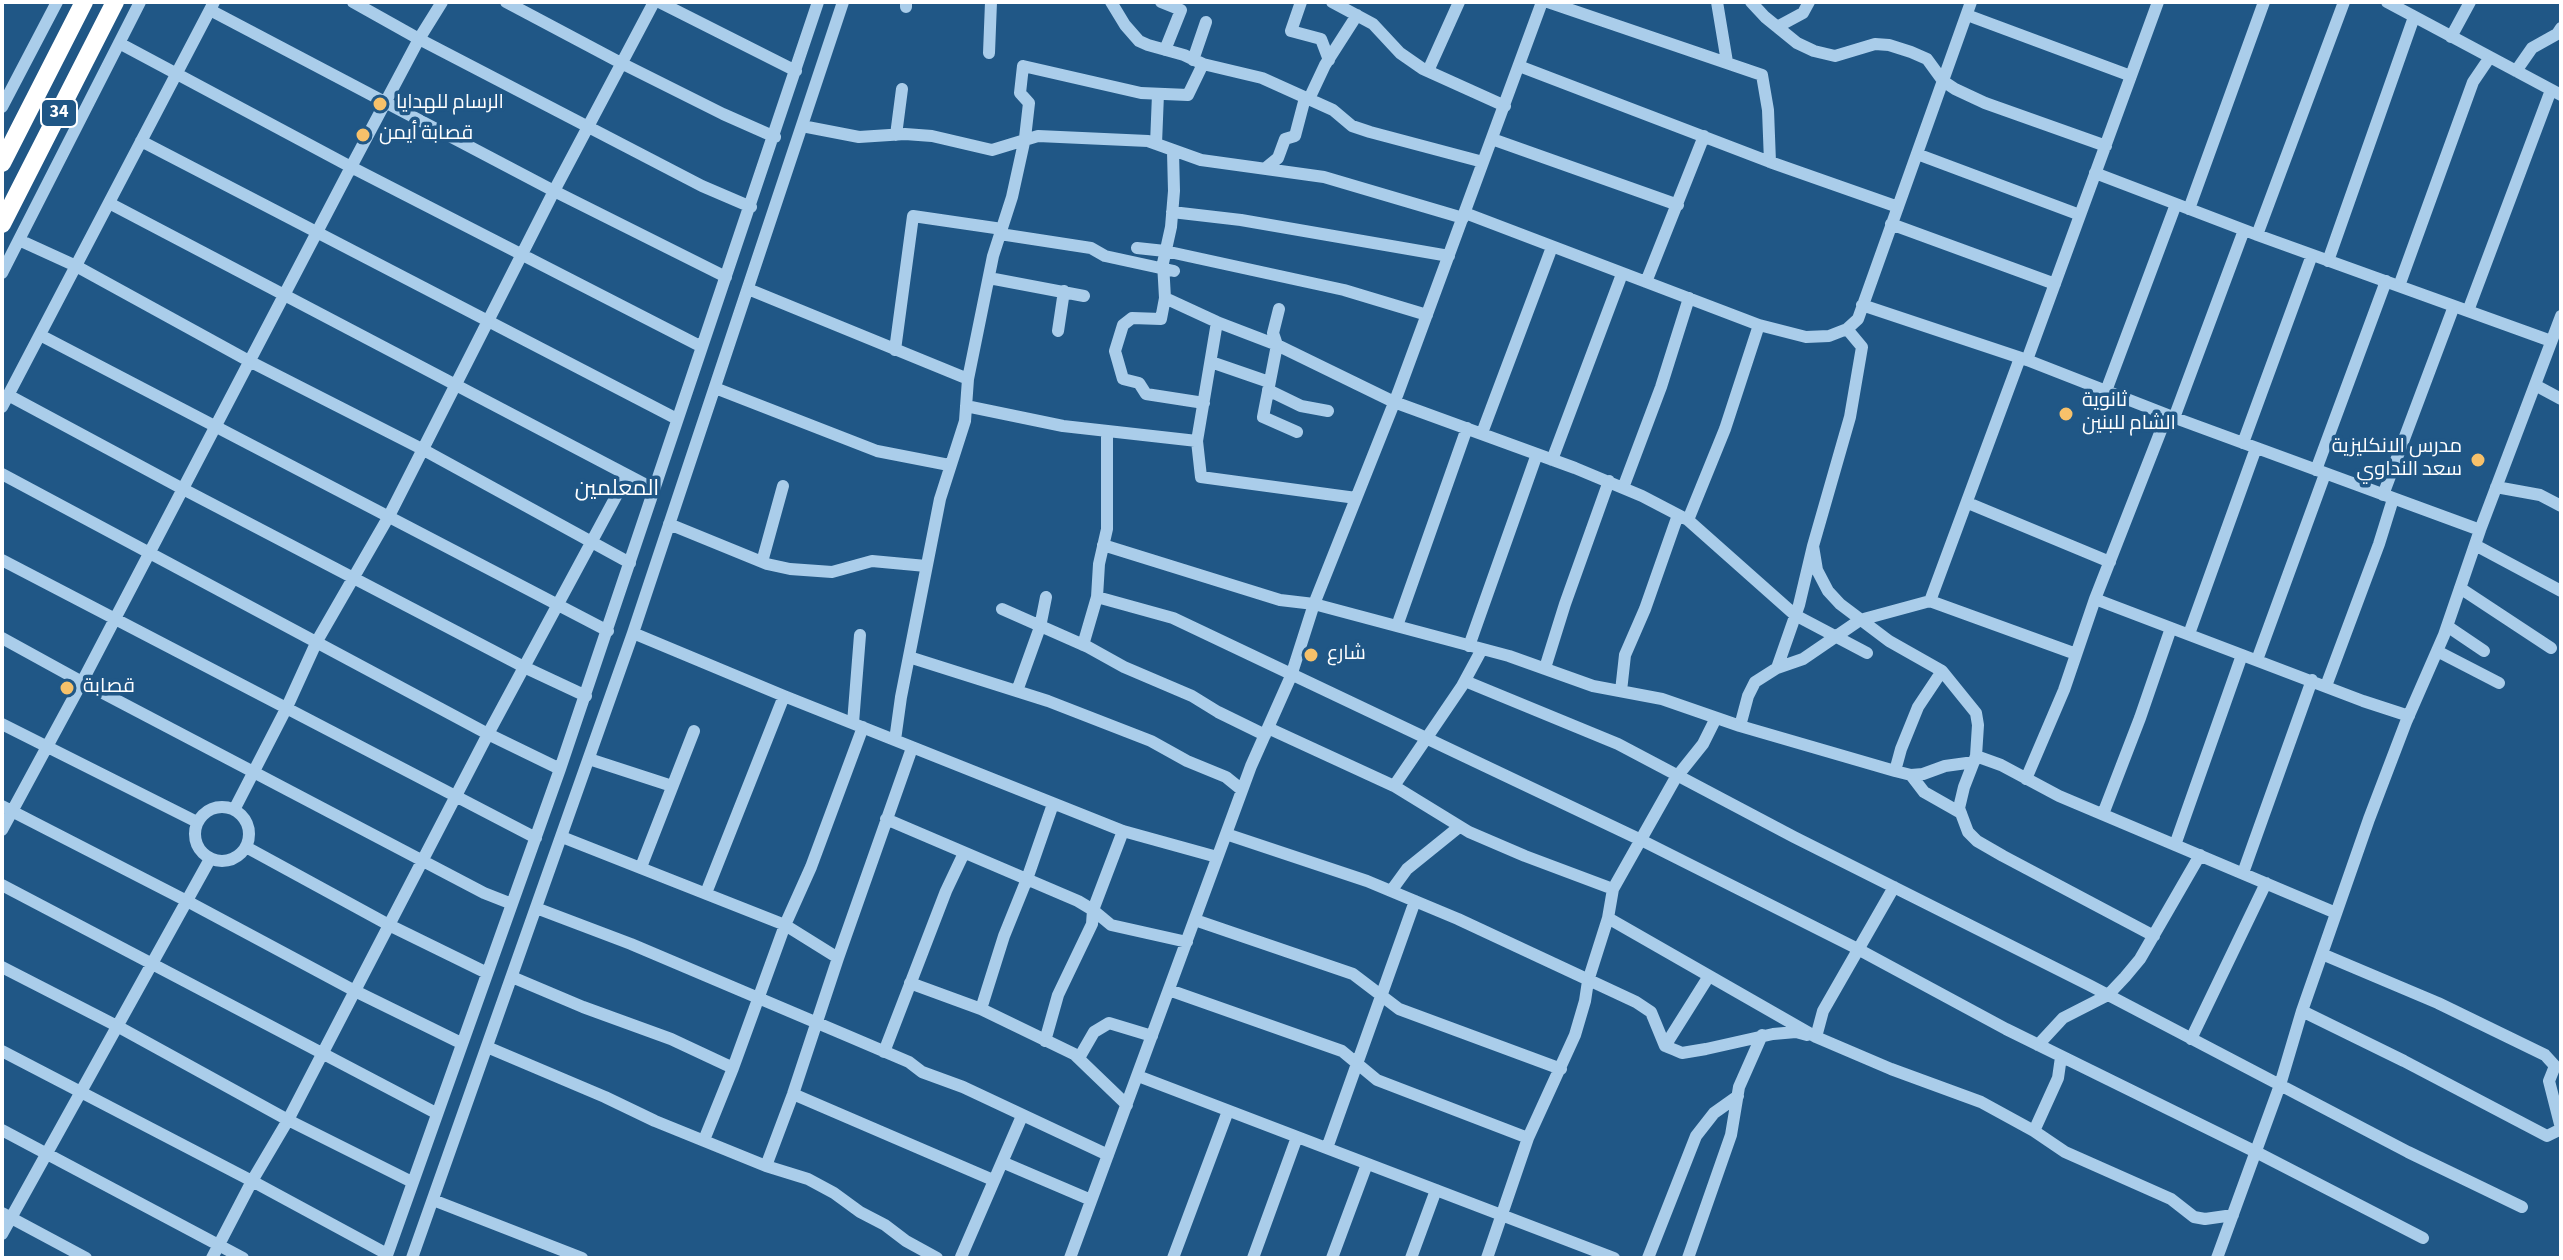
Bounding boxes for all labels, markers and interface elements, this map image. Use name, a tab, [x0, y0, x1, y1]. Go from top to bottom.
place label: الرسام للهدايا	[396, 92, 504, 116]
marker: الرسام للهدايا	[371, 95, 389, 113]
road number: 34	[41, 99, 77, 127]
place label: قصابة أيمن	[379, 123, 473, 147]
marker: قصابة أيمن	[354, 126, 372, 144]
place label: ثانوية الشام للبنين	[2082, 390, 2176, 437]
marker: ثانوية الشام للبنين	[2057, 405, 2075, 423]
place label: مدرس الانكليزية سعد النداوي	[2332, 436, 2462, 483]
marker: مدرس الانكليزية سعد النداوي	[2469, 451, 2487, 469]
district label: المعلمين	[575, 477, 659, 503]
place label: شارع	[1327, 643, 1366, 667]
marker: شارع	[1302, 646, 1320, 664]
place label: قصابة	[83, 676, 135, 700]
marker: قصابة	[58, 679, 76, 697]

